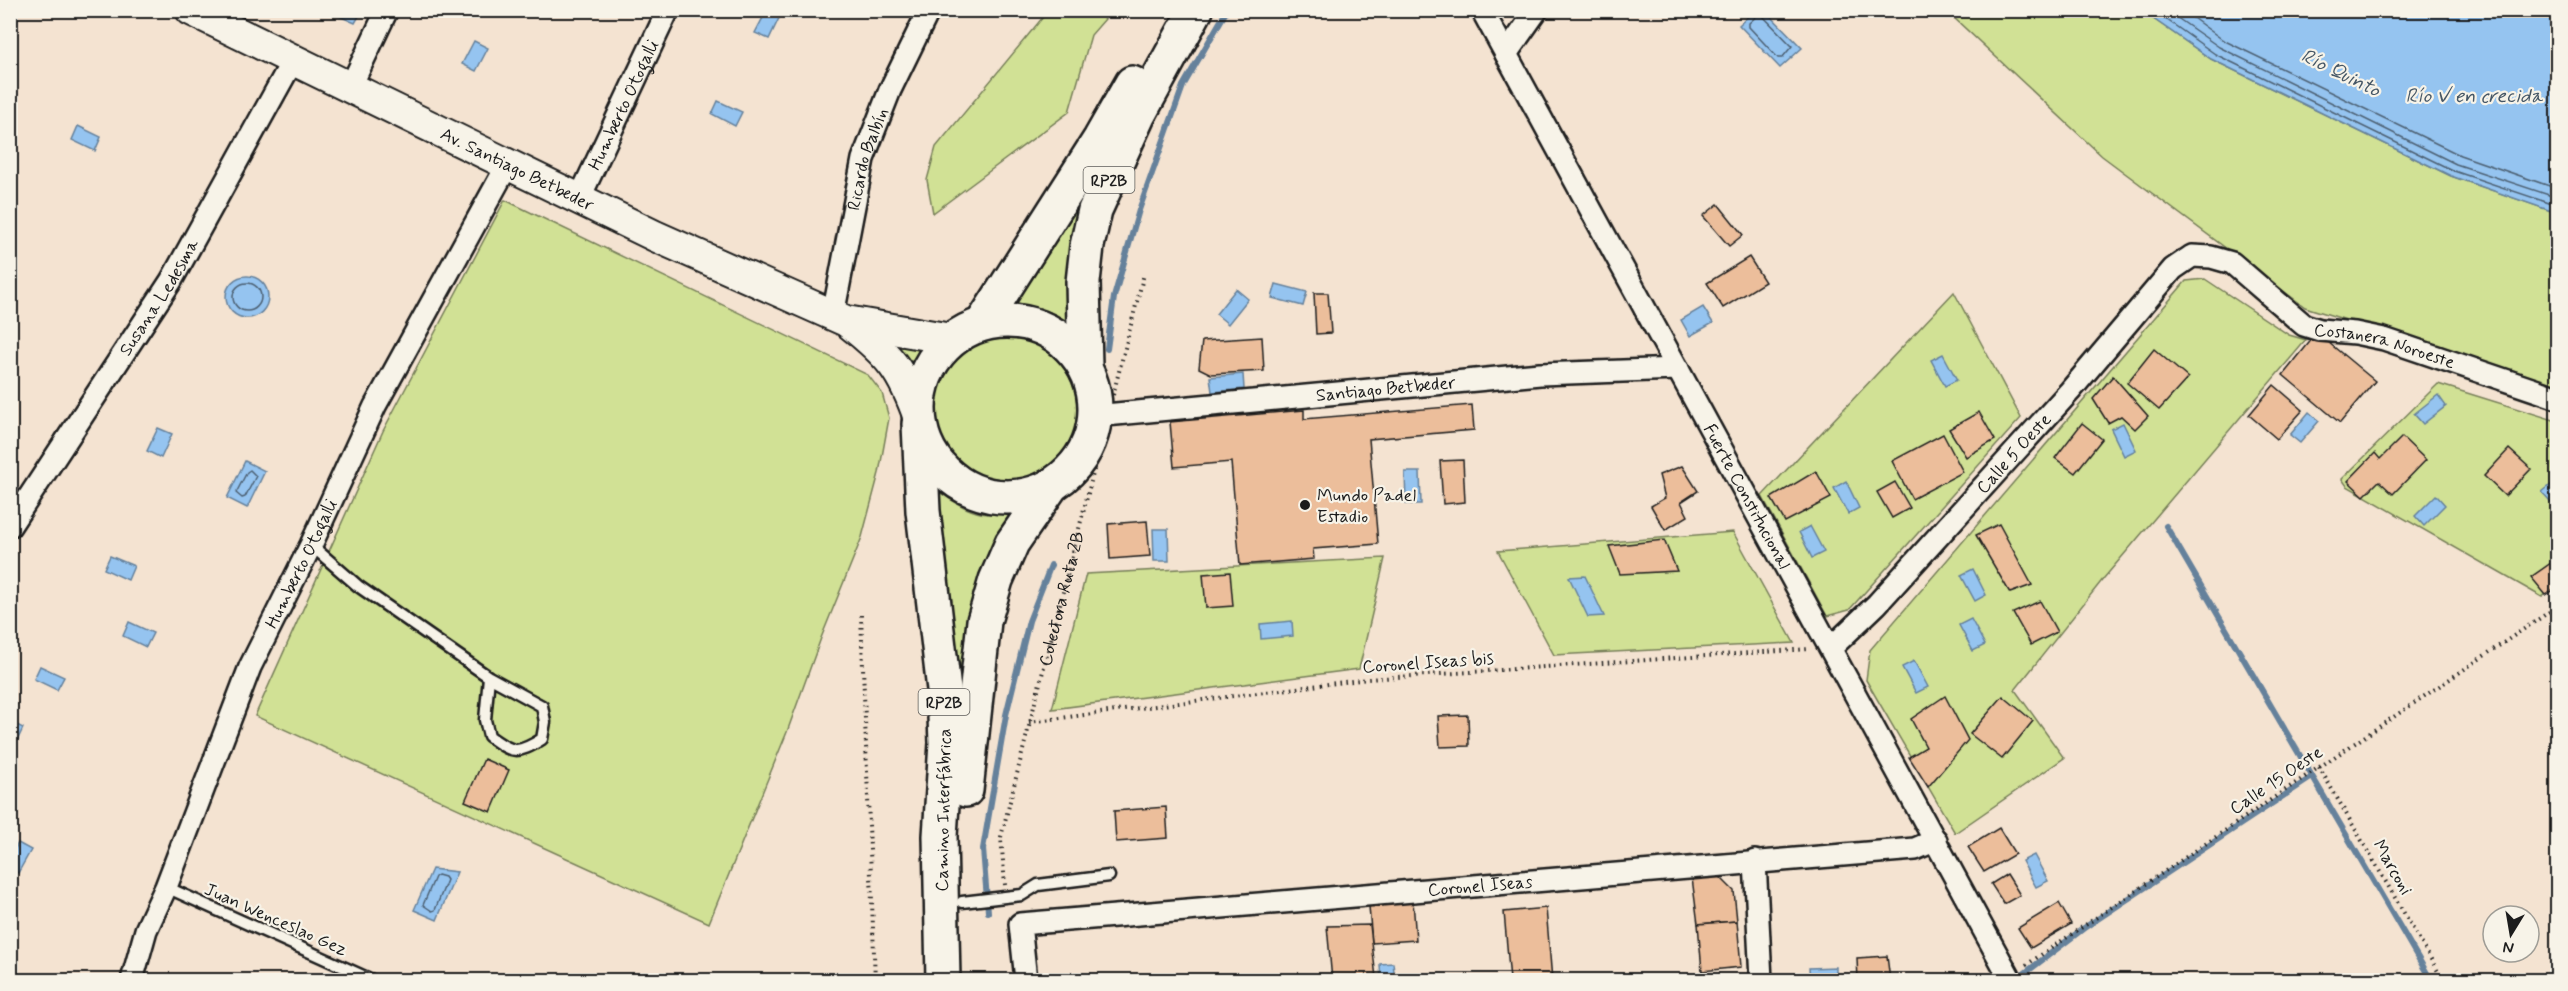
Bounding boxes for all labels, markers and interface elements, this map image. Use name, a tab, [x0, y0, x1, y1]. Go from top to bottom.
street label: Humberto Otogalli	[583, 36, 665, 174]
water label: Río Quinto	[2296, 43, 2385, 104]
water label: Río V en crecida	[2406, 83, 2543, 110]
street label: Ricardo Balbín	[842, 104, 895, 213]
street label: Av. Santiago Betbeder	[436, 122, 598, 218]
road number: RP2B	[1084, 167, 1134, 193]
street label: Susana Ledesma	[114, 235, 205, 361]
street label: Costanera Noroeste	[2313, 319, 2458, 375]
street label: Santiago Betbeder	[1315, 371, 1457, 408]
street label: Calle 5 Oeste	[1972, 408, 2057, 499]
street label: Fuerte Constitucional	[1697, 420, 1796, 574]
place label: Mundo Padel Estadio	[1317, 484, 1416, 529]
street label: Humberto Otogalli	[260, 496, 343, 633]
marker: Mundo Padel Estadio	[1298, 498, 1312, 512]
street label: Colectora Ruta 2B	[1034, 529, 1091, 669]
street label: Coronel Iseas bis	[1362, 646, 1495, 680]
road number: RP2B	[918, 689, 970, 715]
street label: Camino Interfábrica	[931, 728, 957, 892]
street label: Calle 15 Oeste	[2225, 741, 2328, 821]
street label: Marconi	[2367, 835, 2418, 900]
street label: Coronel Iseas	[1427, 870, 1534, 903]
street label: Juan Wenceslao Gez	[200, 878, 351, 962]
north arrow	[2481, 904, 2541, 964]
text: N	[2501, 936, 2516, 959]

